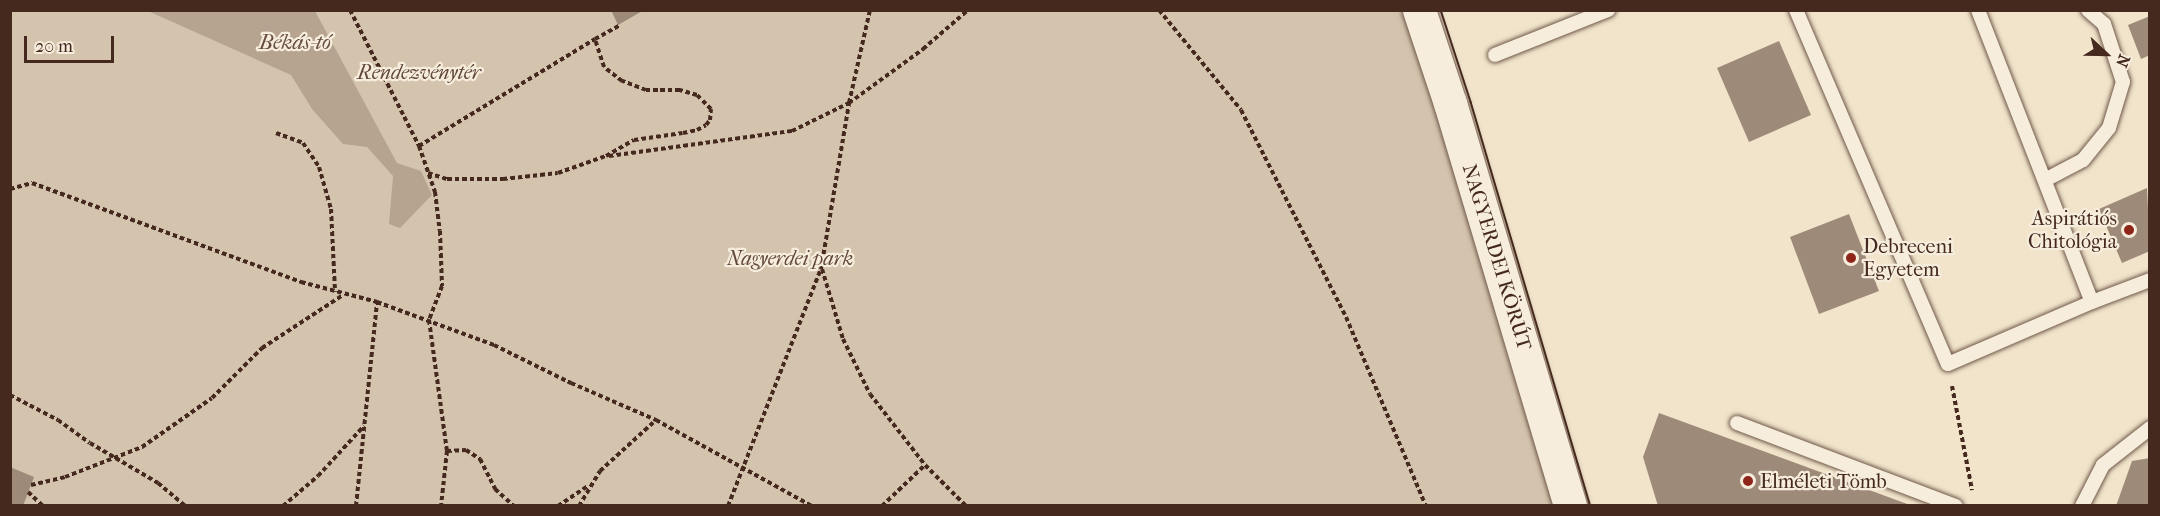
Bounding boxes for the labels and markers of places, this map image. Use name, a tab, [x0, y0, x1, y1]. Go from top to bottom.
place label: Aspirátiós Chitológia	[2028, 207, 2117, 254]
marker: Aspirátiós Chitológia	[2122, 223, 2136, 237]
place label: Debreceni Egyetem	[1863, 234, 1953, 281]
marker: Debreceni Egyetem	[1844, 251, 1858, 265]
place label: Elméleti Tömb	[1760, 469, 1887, 493]
marker: Elméleti Tömb	[1741, 474, 1755, 488]

